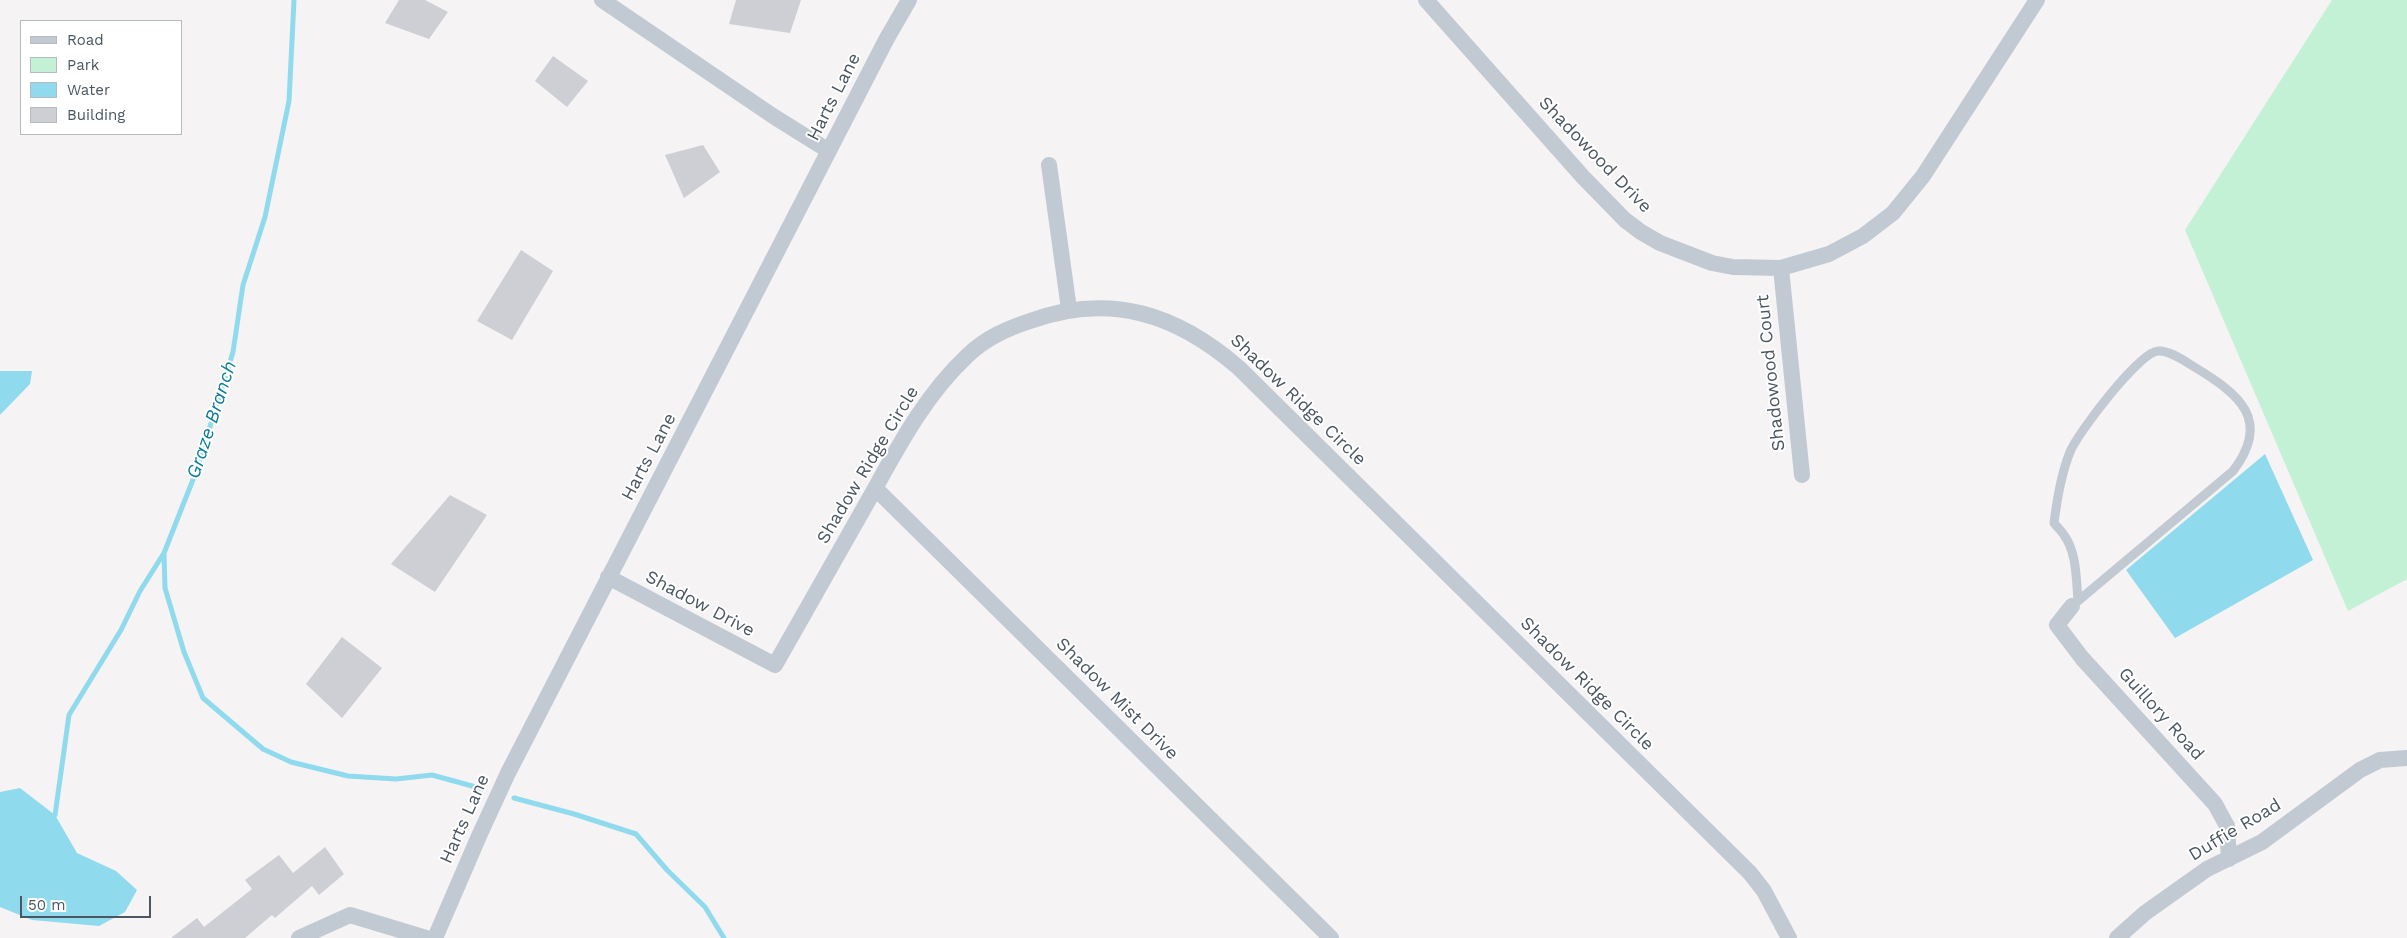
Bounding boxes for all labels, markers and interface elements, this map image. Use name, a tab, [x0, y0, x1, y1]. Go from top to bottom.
legend	[20, 20, 182, 135]
text: Road	[67, 31, 104, 49]
street label: Harts Lane	[803, 49, 865, 145]
text: Park	[67, 56, 99, 74]
text: Water	[67, 81, 110, 99]
street label: Shadowood Drive	[1534, 92, 1656, 218]
text: Building	[67, 106, 125, 124]
street label: Shadowood Court	[1752, 294, 1790, 452]
street label: Shadow Ridge Circle	[1226, 330, 1370, 470]
water label: Graze Branch	[182, 358, 242, 482]
street label: Shadow Ridge Circle	[812, 382, 924, 548]
street label: Harts Lane	[617, 410, 681, 504]
street label: Shadow Drive	[642, 566, 758, 642]
street label: Shadow Ridge Circle	[1516, 613, 1658, 755]
street label: Shadow Mist Drive	[1051, 633, 1183, 765]
street label: Guillory Road	[2114, 663, 2208, 765]
street label: Harts Lane	[436, 771, 494, 867]
street label: Duffie Road	[2185, 794, 2285, 866]
scale bar	[22, 886, 154, 918]
text: 50 m	[28, 896, 65, 914]

